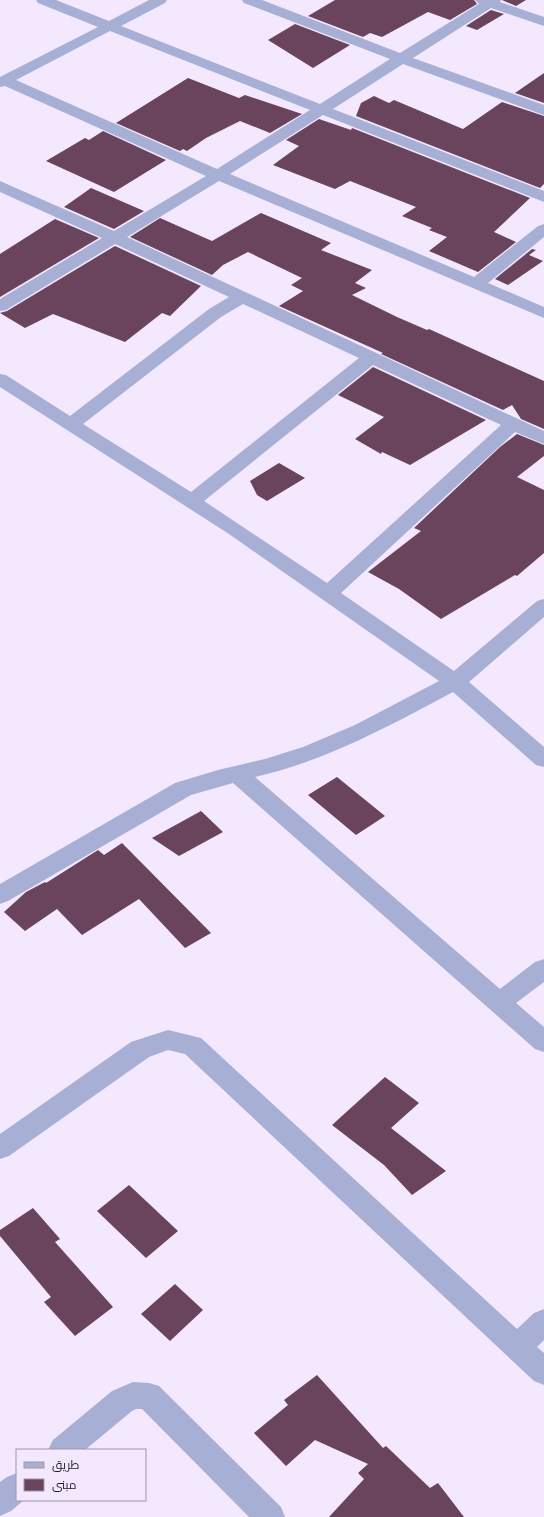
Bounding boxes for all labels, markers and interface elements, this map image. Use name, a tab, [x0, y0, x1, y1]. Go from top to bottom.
legend	[16, 1449, 146, 1501]
text: طريق	[52, 1457, 80, 1473]
text: مبنى	[52, 1477, 77, 1493]

